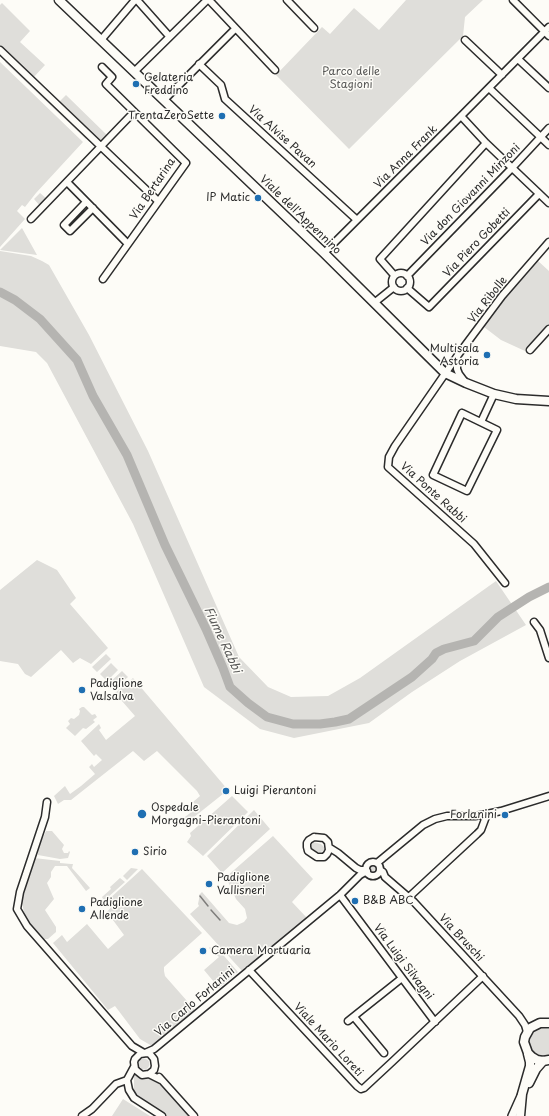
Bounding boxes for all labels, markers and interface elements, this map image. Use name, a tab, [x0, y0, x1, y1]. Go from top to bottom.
park label: Parco delle Stagioni	[322, 65, 380, 91]
place label: Gelateria Freddino	[144, 71, 193, 97]
marker: Gelateria Freddino	[131, 79, 141, 89]
street label: Via Alvise Pavan	[245, 103, 319, 171]
place label: TrentaZeroSette	[128, 109, 214, 123]
marker: TrentaZeroSette	[217, 111, 227, 121]
street label: Via Anna Frank	[372, 123, 440, 191]
street label: Via don Giovanni Minzoni	[419, 141, 523, 249]
street label: Via Bertarina	[128, 156, 178, 222]
street label: Viale dell'Appennino	[257, 173, 343, 257]
place label: IP Matic	[206, 191, 250, 205]
marker: IP Matic	[253, 193, 263, 203]
street label: Via Piero Gobetti	[441, 206, 513, 280]
street label: Via Ribolle	[466, 274, 510, 326]
place label: Multisala Astoria	[430, 342, 479, 368]
marker: Multisala Astoria	[482, 350, 492, 360]
street label: Via Ponte Rabbi	[397, 460, 469, 526]
water label: Fiume Rabbi	[200, 605, 244, 675]
place label: Padiglione Valsalva	[90, 677, 143, 703]
marker: Padiglione Valsalva	[77, 685, 87, 695]
place label: Luigi Pierantoni	[234, 784, 316, 798]
marker: Luigi Pierantoni	[221, 786, 231, 796]
place label: Ospedale Morgagni-Pierantoni	[151, 801, 261, 827]
marker: Ospedale Morgagni-Pierantoni	[136, 808, 148, 820]
place label: Forlanini	[450, 808, 497, 822]
marker: Forlanini	[500, 810, 510, 820]
place label: Sirio	[143, 845, 167, 859]
marker: Sirio	[130, 847, 140, 857]
place label: Padiglione Vallisneri	[217, 871, 270, 897]
marker: Padiglione Vallisneri	[204, 879, 214, 889]
place label: B&B ABC	[363, 894, 414, 908]
place label: Padiglione Allende	[90, 896, 143, 922]
marker: B&B ABC	[350, 896, 360, 906]
marker: Padiglione Allende	[77, 904, 87, 914]
street label: Via Bruschi	[436, 912, 486, 964]
street label: Via Luigi Silvagni	[370, 922, 436, 1002]
place label: Camera Mortuaria	[211, 944, 311, 958]
marker: Camera Mortuaria	[198, 946, 208, 956]
street label: Via Carlo Forlanini	[152, 965, 238, 1039]
street label: Viale Mario Loreti	[291, 1001, 365, 1079]

